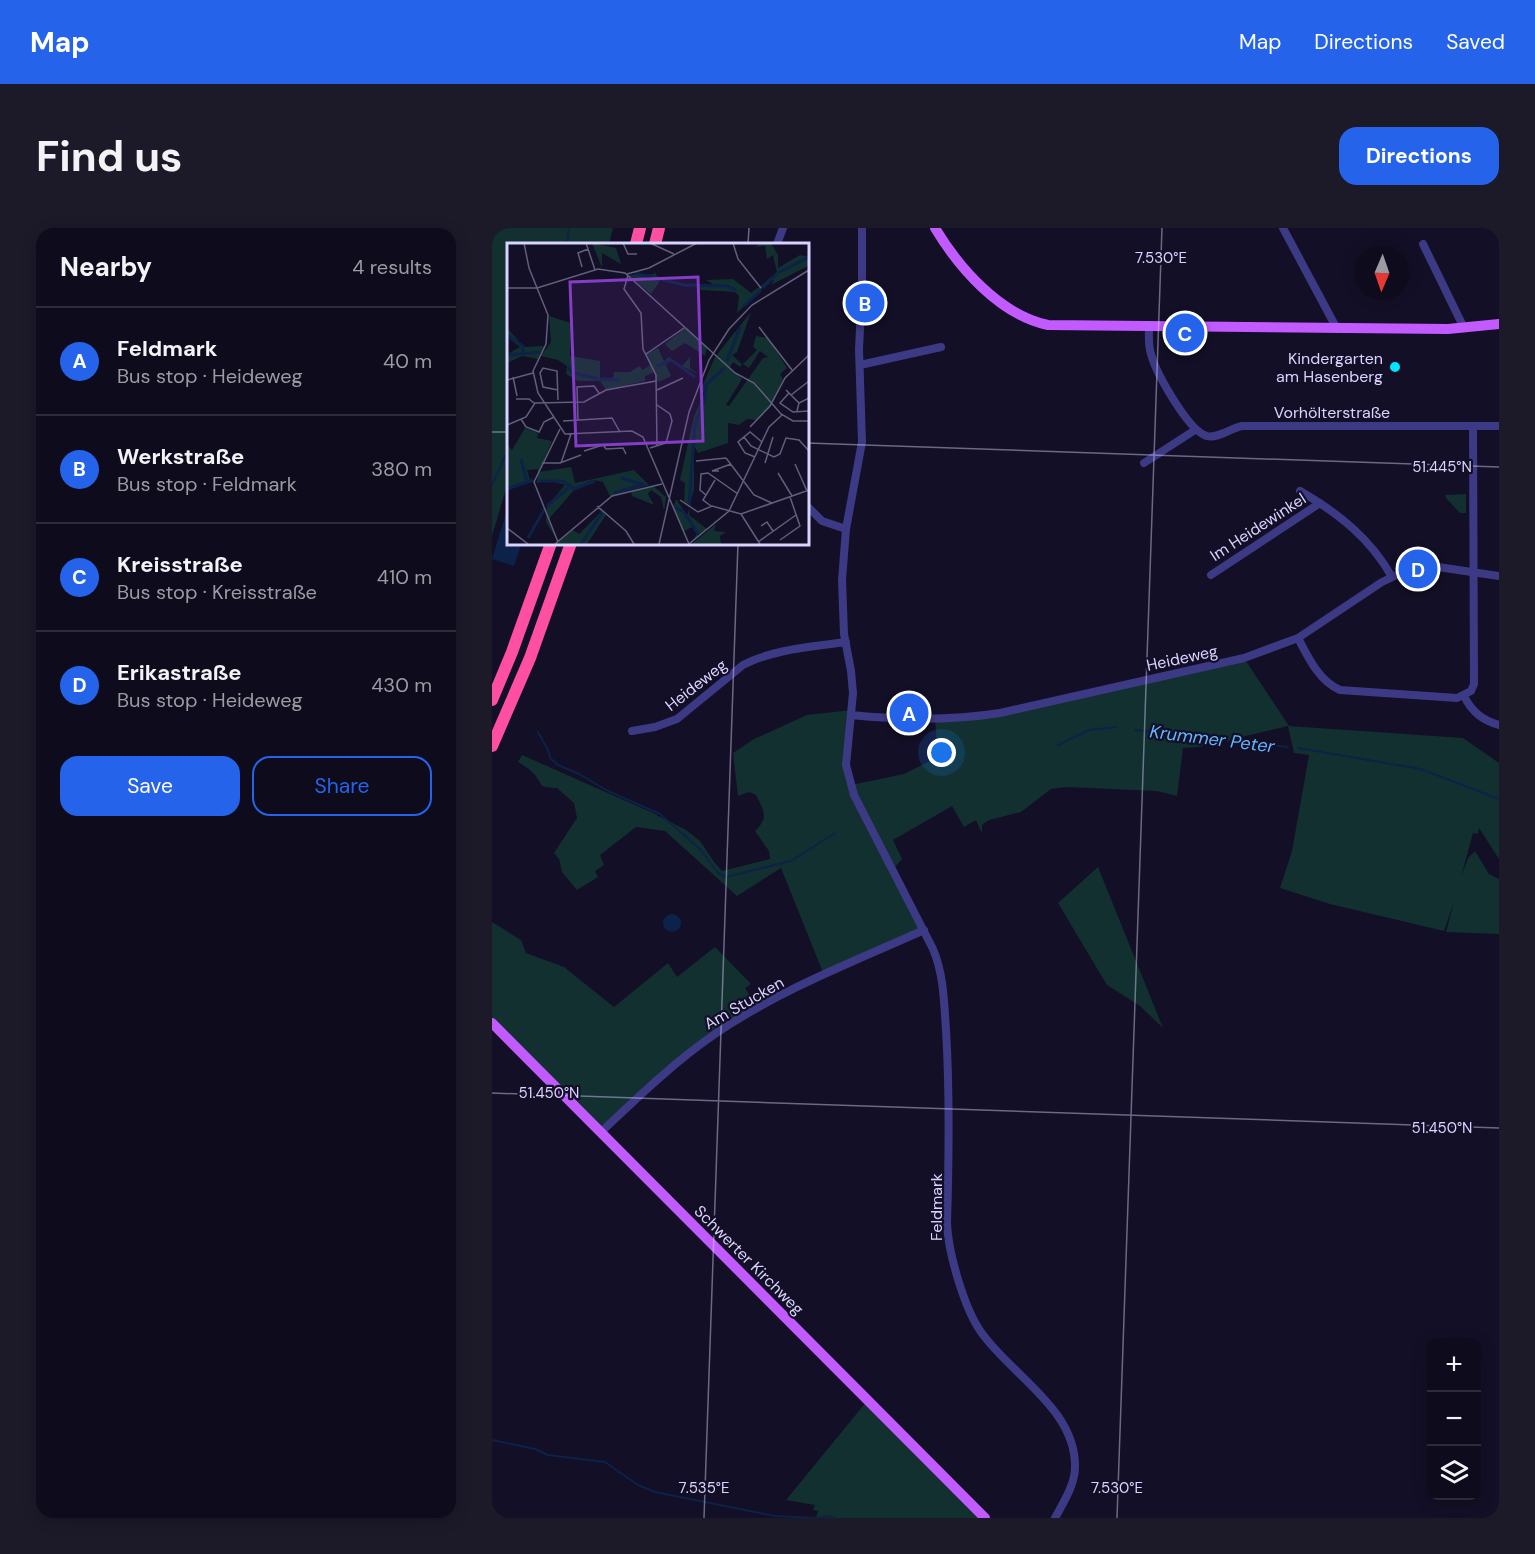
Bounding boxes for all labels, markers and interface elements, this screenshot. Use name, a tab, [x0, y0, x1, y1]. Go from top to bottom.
text: Map	[30, 24, 90, 61]
text: Map	[1239, 28, 1281, 56]
text: Directions	[1314, 28, 1413, 56]
text: Saved	[1446, 28, 1505, 56]
button: Directions	[1339, 127, 1499, 185]
text: Find us	[36, 129, 182, 184]
inset map	[507, 243, 808, 544]
north arrow	[1355, 246, 1409, 300]
text: 7.530°E	[1135, 248, 1187, 268]
text: Nearby	[60, 250, 152, 284]
text: 4 results	[352, 254, 432, 280]
pin: B	[846, 280, 884, 326]
pin: C	[1166, 310, 1204, 356]
text: Feldmark	[117, 334, 218, 363]
text: A	[72, 348, 87, 374]
text: 40 m	[383, 348, 432, 374]
place label: Kindergarten am Hasenberg	[1276, 348, 1383, 387]
marker: Kindergarten am Hasenberg	[1388, 360, 1402, 374]
text: Bus stop · Heideweg	[117, 363, 303, 389]
street label: Vorhölterstraße	[1274, 402, 1390, 423]
text: Werkstraße	[117, 442, 244, 471]
text: B	[73, 456, 86, 482]
text: 380 m	[371, 456, 432, 482]
text: 51.445°N	[1412, 457, 1472, 477]
text: Bus stop · Feldmark	[117, 471, 297, 497]
street label: Im Heidewinkel	[1206, 488, 1310, 566]
pin: D	[1398, 546, 1438, 592]
text: Kreisstraße	[117, 550, 243, 579]
text: C	[72, 564, 87, 590]
text: 410 m	[377, 564, 432, 590]
text: Bus stop · Kreisstraße	[117, 579, 317, 605]
street label: Heideweg	[1144, 640, 1220, 676]
street label: Heideweg	[661, 654, 731, 716]
text: Erikastraße	[117, 658, 242, 687]
text: D	[72, 672, 87, 698]
text: 430 m	[371, 672, 432, 698]
text: Bus stop · Heideweg	[117, 687, 303, 713]
pin: A	[890, 690, 928, 736]
water label: Krummer Peter	[1148, 719, 1277, 759]
your location	[927, 738, 956, 767]
button: Save	[60, 756, 240, 816]
button: Share	[252, 756, 432, 816]
street label: Am Stucken	[700, 972, 788, 1034]
text: 51.450°N	[519, 1083, 579, 1103]
text: 51.450°N	[1412, 1118, 1472, 1138]
street label: Feldmark	[926, 1173, 947, 1241]
street label: Schwerter Kirchweg	[690, 1201, 808, 1319]
map controls	[1427, 1338, 1481, 1500]
button: +	[1427, 1338, 1481, 1392]
button: −	[1427, 1392, 1481, 1446]
button: layers	[1427, 1446, 1481, 1500]
text: 7.535°E	[679, 1478, 729, 1498]
text: 7.530°E	[1091, 1478, 1143, 1498]

